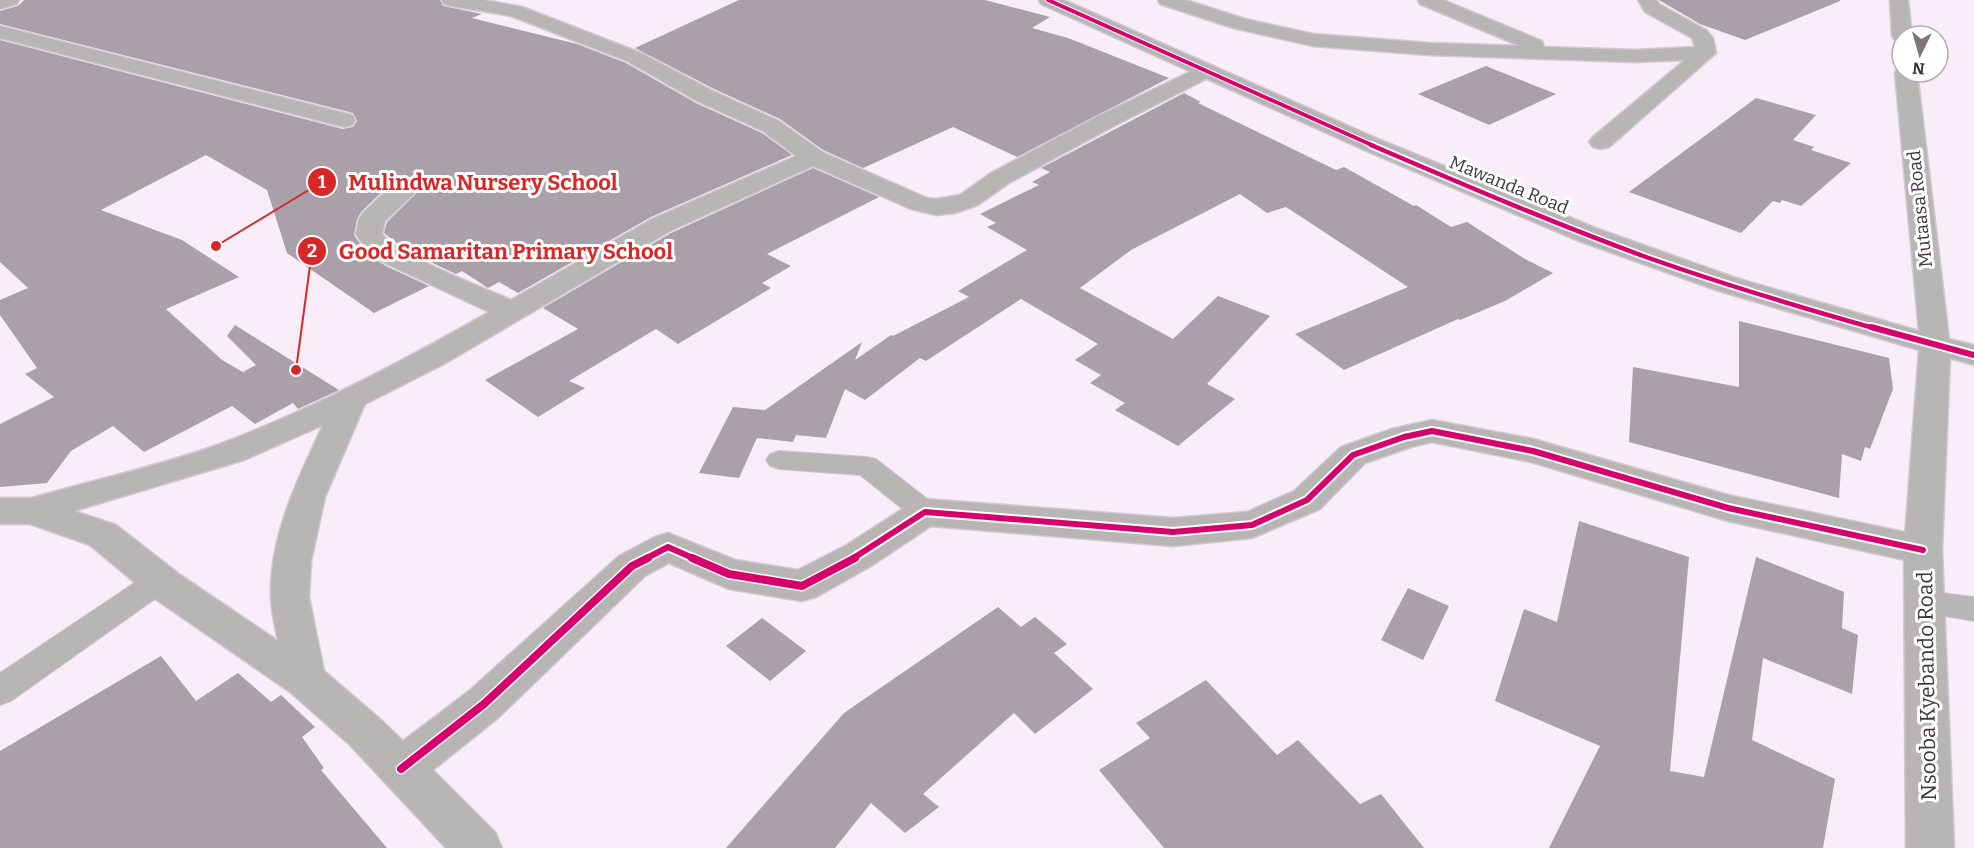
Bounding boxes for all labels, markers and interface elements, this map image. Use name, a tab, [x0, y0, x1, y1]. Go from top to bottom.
north arrow	[1890, 24, 1950, 84]
text: N	[1912, 58, 1926, 78]
street label: Mutaasa Road	[1903, 149, 1937, 269]
street label: Mawanda Road	[1446, 151, 1572, 219]
callout: Mulindwa Nursery School	[307, 162, 630, 202]
text: Mulindwa Nursery School	[348, 169, 618, 196]
text: 1	[318, 171, 326, 193]
callout: Good Samaritan Primary School	[297, 231, 685, 271]
text: Good Samaritan Primary School	[339, 238, 673, 265]
text: 2	[307, 240, 317, 262]
street label: Nsooba Kyebando Road	[1912, 571, 1942, 801]

